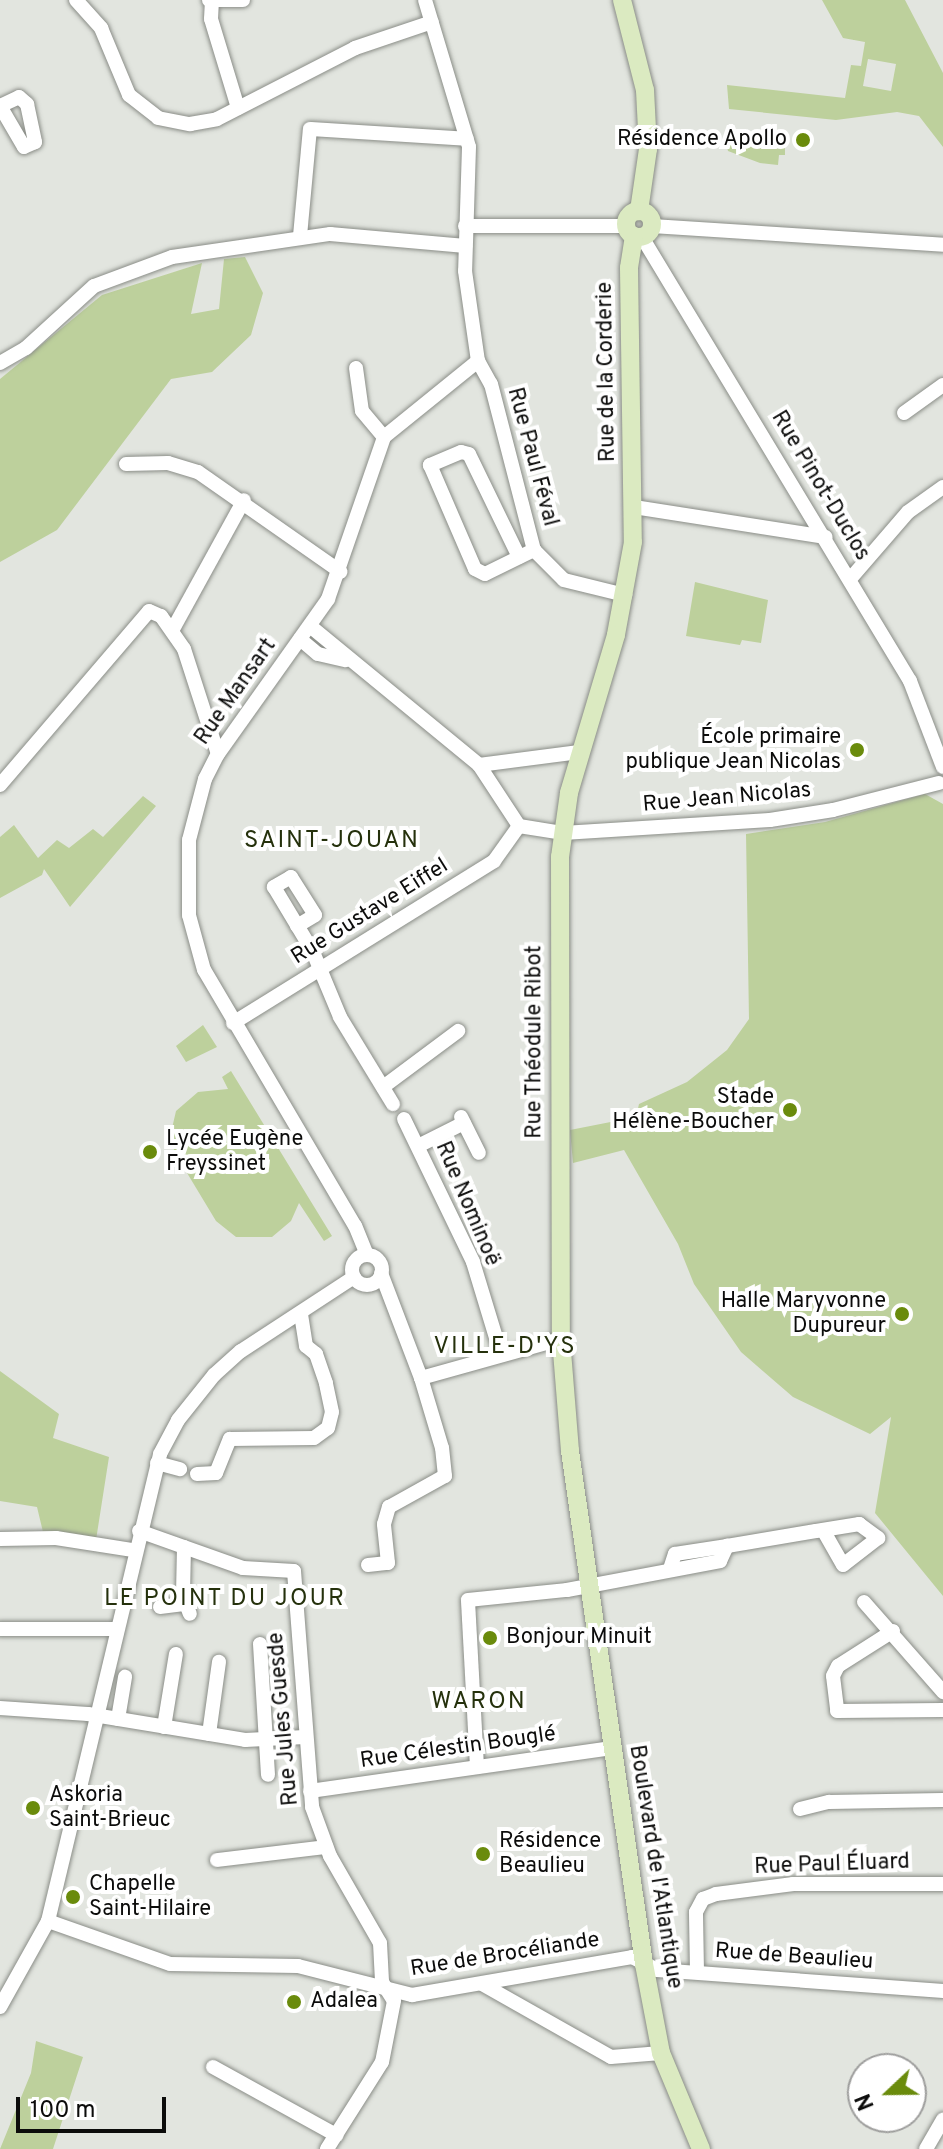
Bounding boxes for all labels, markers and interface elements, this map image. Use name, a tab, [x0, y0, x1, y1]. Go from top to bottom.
place label: Résidence Apollo	[616, 127, 787, 153]
marker: Résidence Apollo	[794, 131, 812, 149]
street label: Rue de la Corderie	[592, 282, 622, 462]
street label: Rue Paul Féval	[501, 385, 563, 529]
street label: Rue Pinot-Duclos	[765, 406, 875, 566]
street label: Rue Mansart	[190, 634, 282, 750]
place label: École primaire publique Jean Nicolas	[625, 724, 841, 776]
marker: École primaire publique Jean Nicolas	[848, 741, 866, 759]
street label: Rue Jean Nicolas	[642, 777, 812, 819]
district label: SAINT-JOUAN	[244, 828, 420, 856]
street label: Rue Gustave Eiffel	[287, 853, 453, 971]
street label: Rue Théodule Ribot	[522, 945, 548, 1139]
place label: Stade Hélène-Boucher	[612, 1084, 774, 1136]
marker: Stade Hélène-Boucher	[781, 1101, 799, 1119]
place label: Lycée Eugène Freyssinet	[166, 1126, 303, 1178]
street label: Rue Nominoë	[429, 1138, 505, 1270]
marker: Lycée Eugène Freyssinet	[141, 1143, 159, 1161]
place label: Halle Maryvonne Dupureur	[721, 1288, 886, 1340]
marker: Halle Maryvonne Dupureur	[893, 1305, 911, 1323]
district label: VILLE-D'YS	[433, 1334, 577, 1362]
district label: LE POINT DU JOUR	[104, 1586, 346, 1614]
place label: Bonjour Minuit	[506, 1625, 652, 1651]
marker: Bonjour Minuit	[481, 1629, 499, 1647]
street label: Rue Jules Guesde	[263, 1631, 305, 1807]
district label: WARON	[431, 1689, 527, 1717]
street label: Rue Célestin Bouglé	[358, 1721, 558, 1775]
street label: Boulevard de l'Atlantique	[623, 1743, 687, 1991]
place label: Askoria Saint-Brieuc	[49, 1782, 171, 1834]
marker: Askoria Saint-Brieuc	[24, 1799, 42, 1817]
place label: Résidence Beaulieu	[499, 1828, 601, 1880]
marker: Résidence Beaulieu	[474, 1845, 492, 1863]
street label: Rue Paul Éluard	[754, 1849, 910, 1881]
place label: Chapelle Saint-Hilaire	[89, 1871, 211, 1922]
marker: Chapelle Saint-Hilaire	[64, 1888, 82, 1906]
street label: Rue de Brocéliande	[409, 1927, 601, 1983]
street label: Rue de Beaulieu	[714, 1938, 874, 1976]
place label: Adalea	[310, 1989, 378, 2015]
marker: Adalea	[285, 1993, 303, 2011]
north arrow	[847, 2053, 927, 2133]
scale bar	[20, 2081, 170, 2131]
text: N	[851, 2089, 882, 2114]
text: 100 m	[30, 2096, 96, 2126]

